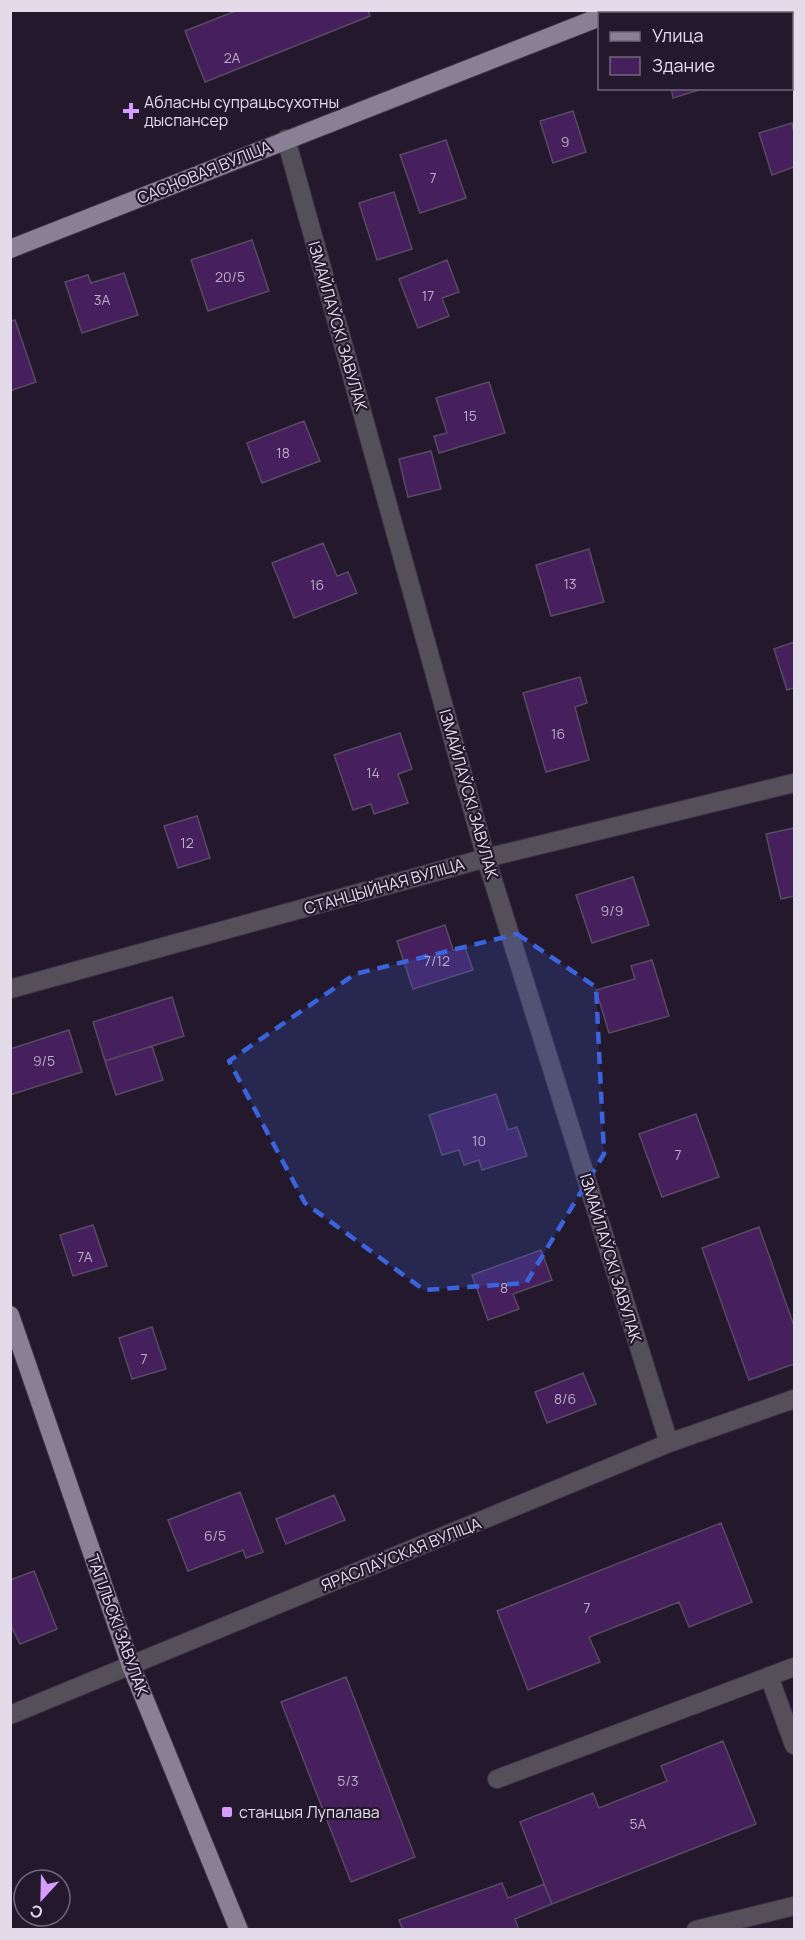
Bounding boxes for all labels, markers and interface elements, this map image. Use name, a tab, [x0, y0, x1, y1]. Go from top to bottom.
legend	[598, 12, 793, 90]
text: Улица	[652, 23, 704, 47]
house number: 2А	[224, 48, 240, 67]
text: Здание	[652, 53, 715, 77]
place label: Абласны супрацьсухотны дыспансер	[144, 91, 339, 131]
marker: Абласны супрацьсухотны дыспансер	[122, 102, 140, 120]
house number: 9	[561, 132, 569, 151]
street label: САСНОВАЯ ВУЛІЦА	[134, 135, 274, 209]
house number: 7	[429, 168, 437, 187]
street label: ІЗМАЙЛАЎСКІ ЗАВУЛАК	[303, 239, 373, 414]
house number: 20/5	[215, 267, 245, 286]
house number: 17	[422, 286, 434, 305]
house number: 3А	[94, 290, 110, 309]
house number: 15	[463, 406, 477, 425]
house number: 18	[276, 443, 290, 462]
house number: 13	[563, 574, 577, 593]
house number: 16	[310, 575, 324, 594]
street label: ІЗМАЙЛАЎСКІ ЗАВУЛАК	[434, 707, 504, 882]
house number: 16	[551, 724, 565, 743]
house number: 14	[366, 763, 380, 782]
house number: 12	[180, 833, 194, 852]
street label: СТАНЦЫЙНАЯ ВУЛІЦА	[301, 853, 467, 919]
house number: 9/9	[601, 901, 623, 920]
house number: 7/12	[424, 951, 450, 970]
house number: 9/5	[33, 1051, 55, 1070]
house number: 10	[472, 1131, 486, 1150]
house number: 7	[674, 1145, 682, 1164]
street label: ІЗМАЙЛАЎСКІ ЗАВУЛАК	[575, 1171, 647, 1346]
house number: 7А	[77, 1247, 93, 1266]
house number: 8	[500, 1278, 508, 1297]
house number: 7	[140, 1349, 148, 1368]
house number: 8/6	[554, 1389, 576, 1408]
street label: ЯРАСЛАЎСКАЯ ВУЛІЦА	[318, 1512, 484, 1596]
house number: 6/5	[204, 1526, 226, 1545]
street label: ТАГІЛЬСКІ ЗАВУЛАК	[82, 1551, 154, 1699]
house number: 7	[583, 1598, 591, 1617]
house number: 5/3	[337, 1771, 359, 1790]
place label: станцыя Лупалава	[239, 1801, 380, 1823]
marker: станцыя Лупалава	[220, 1805, 234, 1819]
house number: 5А	[630, 1814, 647, 1833]
north arrow	[12, 1868, 72, 1928]
text: С	[27, 1899, 46, 1924]

